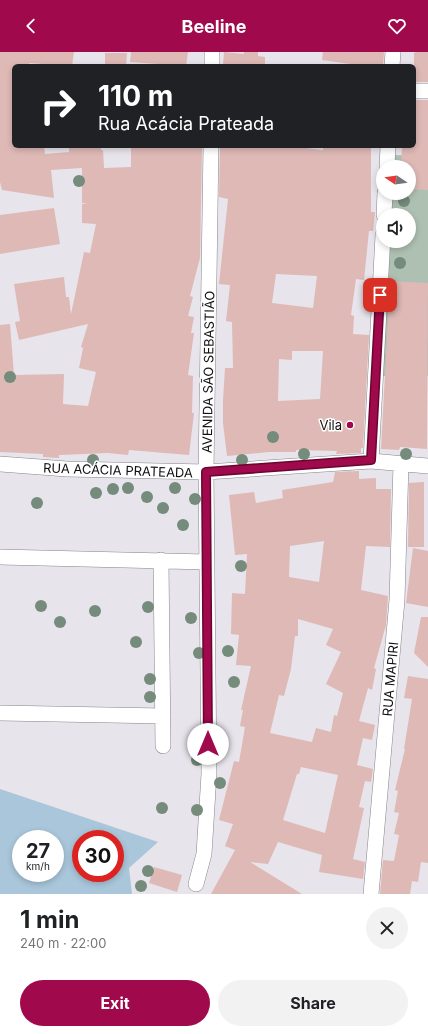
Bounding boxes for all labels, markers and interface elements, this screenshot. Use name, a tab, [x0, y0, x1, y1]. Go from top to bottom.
icon: back	[20, 15, 42, 37]
icon: heart	[386, 15, 408, 37]
text: Beeline	[181, 16, 247, 37]
text: 110 m	[98, 79, 173, 113]
icon: right	[32, 80, 84, 132]
text: Rua Acácia Prateada	[98, 113, 274, 134]
north arrow	[376, 160, 416, 200]
map controls	[376, 160, 416, 248]
button: sound	[376, 208, 416, 248]
pin	[363, 278, 397, 312]
icon: arrive	[369, 284, 391, 306]
street label: AVENIDA SÃO SEBASTIÃO	[199, 291, 217, 453]
place label: Vila	[319, 417, 342, 433]
marker: Vila	[345, 420, 355, 430]
street label: RUA ACÁCIA PRATEADA	[43, 459, 193, 481]
street label: RUA MAPIRI	[379, 641, 401, 717]
position arrow	[187, 723, 229, 765]
speed limit sign: 30	[72, 830, 124, 882]
text: 27	[26, 839, 50, 863]
text: km/h	[26, 860, 50, 872]
text: 1 min	[20, 905, 79, 934]
button: close	[366, 907, 408, 949]
text: 240 m · 22:00	[20, 935, 106, 951]
button: Exit	[20, 980, 210, 1026]
button: Share	[218, 980, 408, 1026]

